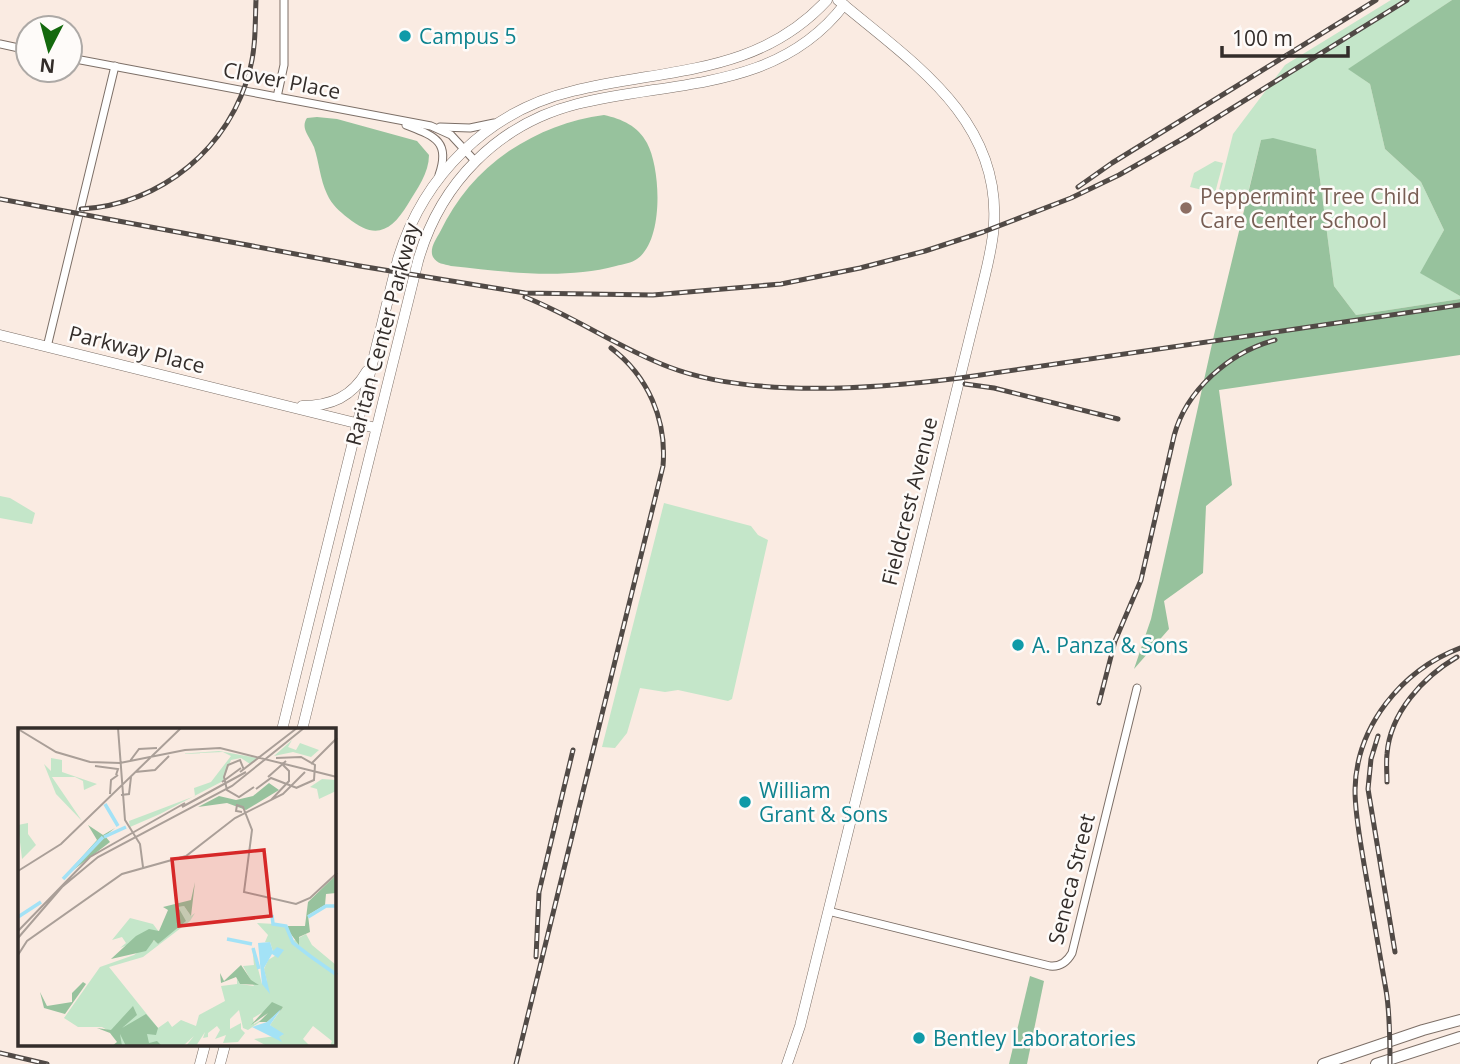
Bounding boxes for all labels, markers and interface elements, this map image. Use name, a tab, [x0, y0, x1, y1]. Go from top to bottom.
north arrow	[14, 14, 84, 84]
scale bar	[1222, 14, 1348, 58]
place label: Campus 5	[419, 22, 517, 50]
text: 100 m	[1232, 24, 1293, 52]
marker: Campus 5	[397, 28, 413, 44]
text: N	[38, 52, 56, 80]
street label: Clover Place	[221, 55, 343, 105]
place label: Peppermint Tree Child Care Center School	[1200, 182, 1420, 234]
marker: Peppermint Tree Child Care Center School	[1178, 200, 1194, 216]
street label: Raritan Center Parkway	[339, 219, 425, 449]
street label: Parkway Place	[66, 319, 208, 379]
street label: Fieldcrest Avenue	[875, 414, 943, 588]
place label: A. Panza & Sons	[1032, 631, 1188, 659]
marker: A. Panza & Sons	[1010, 637, 1026, 653]
inset map	[18, 728, 336, 1046]
place label: William Grant & Sons	[759, 776, 888, 828]
marker: William Grant & Sons	[737, 794, 753, 810]
street label: Seneca Street	[1041, 811, 1101, 947]
place label: Bentley Laboratories	[933, 1024, 1136, 1052]
marker: Bentley Laboratories	[911, 1030, 927, 1046]

